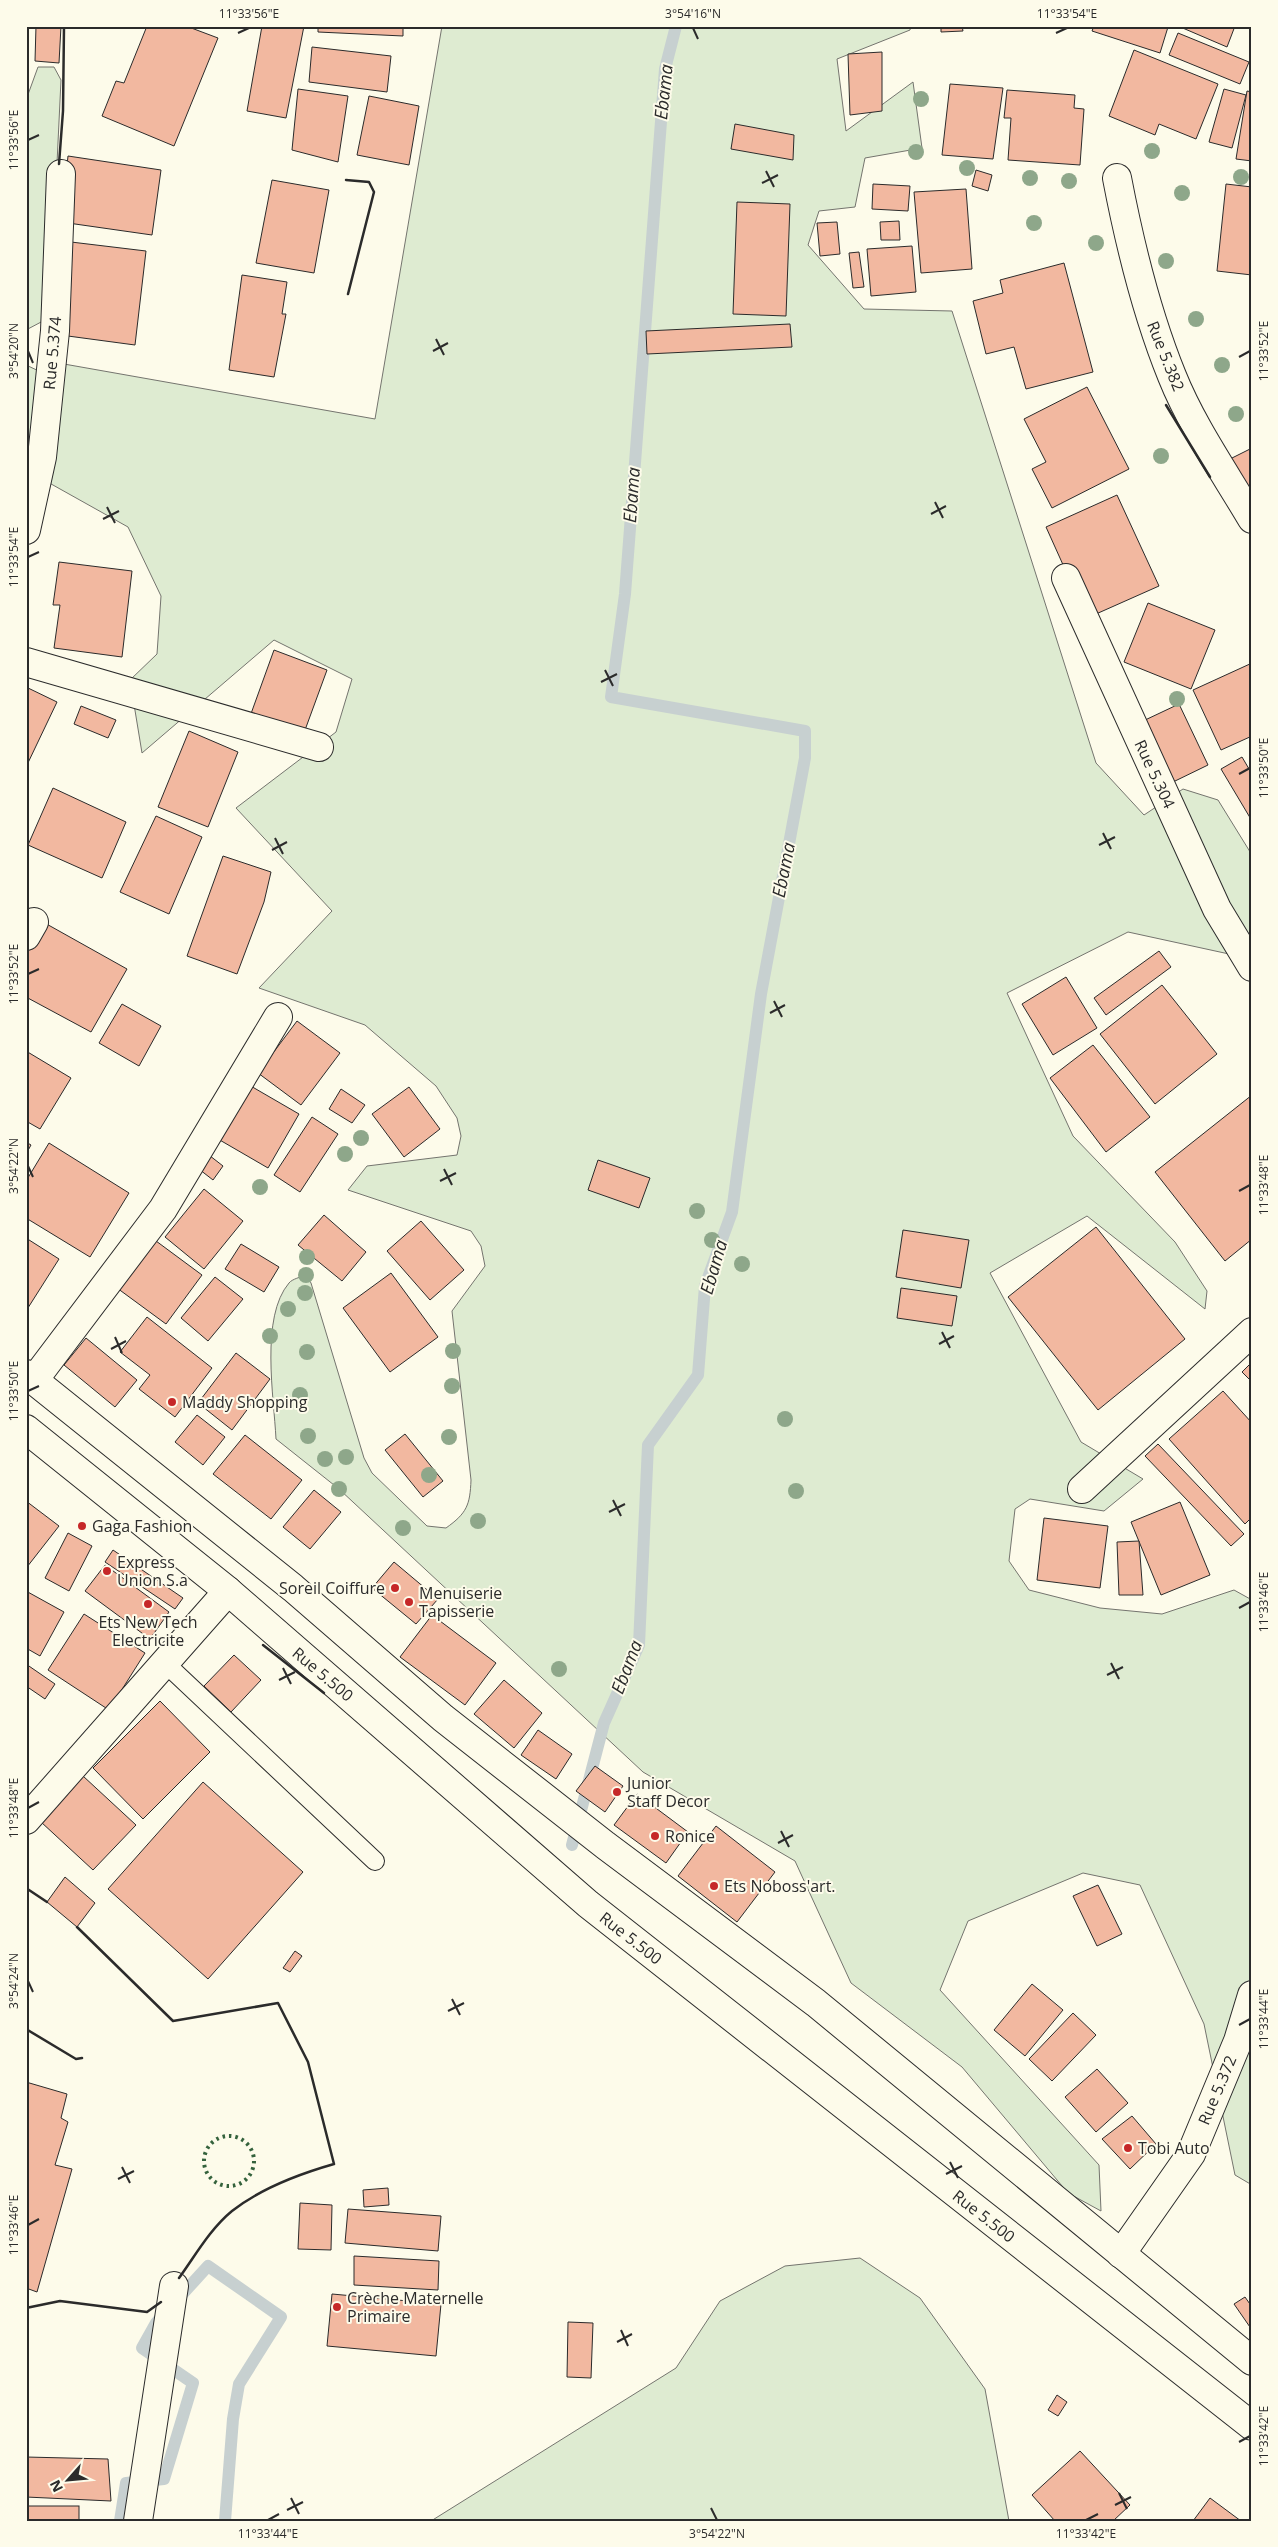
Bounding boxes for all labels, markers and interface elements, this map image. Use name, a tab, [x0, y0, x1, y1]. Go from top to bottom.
text: 11°33'56"E	[219, 5, 279, 22]
text: 3°54'16"N	[665, 5, 721, 22]
text: 11°33'54"E	[1037, 5, 1097, 22]
water label: Ebama	[648, 63, 678, 121]
text: 11°33'56"E	[5, 110, 22, 170]
street label: Rue 5.374	[38, 315, 66, 391]
street label: Rue 5.382	[1142, 318, 1190, 394]
text: 11°33'52"E	[1255, 321, 1272, 381]
text: 3°54'20"N	[5, 323, 22, 379]
water label: Ebama	[617, 466, 645, 524]
text: 11°33'54"E	[5, 527, 22, 587]
street label: Rue 5.304	[1129, 736, 1181, 812]
text: 11°33'50"E	[1255, 738, 1272, 798]
water label: Ebama	[766, 840, 800, 899]
text: 11°33'52"E	[5, 944, 22, 1004]
text: 3°54'22"N	[5, 1138, 22, 1194]
text: 11°33'48"E	[1255, 1155, 1272, 1215]
water label: Ebama	[694, 1237, 732, 1297]
text: 11°33'50"E	[5, 1361, 22, 1421]
place label: Maddy Shopping	[182, 1391, 308, 1413]
marker: Maddy Shopping	[166, 1396, 178, 1408]
place label: Gaga Fashion	[92, 1515, 192, 1537]
marker: Gaga Fashion	[76, 1520, 88, 1532]
place label: Express Union S.a	[117, 1551, 188, 1591]
marker: Express Union S.a	[101, 1565, 113, 1577]
text: 11°33'46"E	[1255, 1572, 1272, 1632]
place label: Soreil Coiffure	[279, 1577, 385, 1599]
marker: Soreil Coiffure	[389, 1582, 401, 1594]
place label: Menuiserie Tapisserie	[419, 1582, 502, 1622]
marker: Menuiserie Tapisserie	[403, 1596, 415, 1608]
marker: Ets New Tech Electricite	[142, 1598, 154, 1610]
place label: Ets New Tech Electricite	[98, 1611, 198, 1651]
water label: Ebama	[605, 1636, 647, 1697]
street label: Rue 5.500	[288, 1642, 358, 1706]
place label: Junior Staff Decor	[625, 1772, 710, 1812]
text: 11°33'48"E	[5, 1778, 22, 1838]
marker: Junior Staff Decor	[611, 1786, 623, 1798]
place label: Ronice	[665, 1825, 715, 1847]
marker: Ronice	[649, 1830, 661, 1842]
place label: Ets Noboss'art.	[724, 1875, 836, 1897]
marker: Ets Noboss'art.	[708, 1880, 720, 1892]
street label: Rue 5.500	[595, 1907, 667, 1969]
text: 3°54'24"N	[5, 1953, 22, 2009]
text: 11°33'44"E	[1255, 1989, 1272, 2049]
street label: Rue 5.372	[1192, 2052, 1242, 2128]
place label: Tobi Auto	[1138, 2137, 1210, 2159]
marker: Tobi Auto	[1122, 2142, 1134, 2154]
street label: Rue 5.500	[948, 2185, 1020, 2247]
text: 11°33'46"E	[5, 2195, 22, 2255]
place label: Crèche Maternelle Primaire	[347, 2287, 484, 2327]
marker: Crèche Maternelle Primaire	[331, 2301, 343, 2313]
text: 11°33'42"E	[1255, 2406, 1272, 2466]
north arrow	[42, 2454, 92, 2504]
text: N	[45, 2477, 67, 2496]
text: 11°33'44"E	[238, 2525, 298, 2542]
text: 3°54'22"N	[689, 2525, 745, 2542]
text: 11°33'42"E	[1056, 2525, 1116, 2542]

